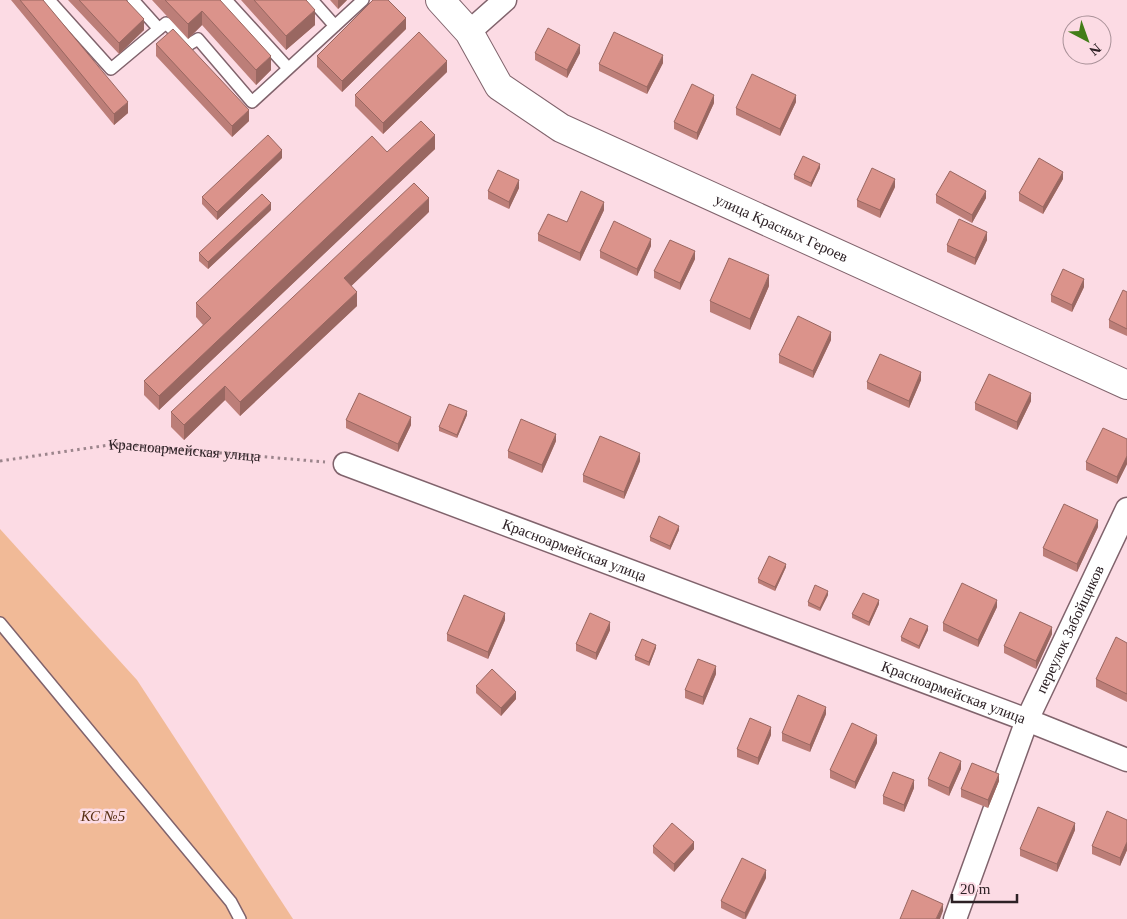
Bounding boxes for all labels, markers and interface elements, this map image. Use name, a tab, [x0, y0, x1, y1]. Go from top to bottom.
north arrow	[1062, 15, 1112, 65]
text: N	[1086, 40, 1104, 58]
street label: улица Красных Героев	[713, 191, 850, 265]
street label: Красноармейская улица	[107, 436, 262, 464]
street label: Красноармейская улица	[500, 516, 649, 585]
street label: переулок Забойщиков	[1033, 563, 1107, 696]
street label: Красноармейская улица	[879, 658, 1028, 727]
park label: КС №5	[80, 808, 126, 824]
scale bar	[952, 872, 1017, 904]
text: 20 m	[960, 881, 991, 897]

